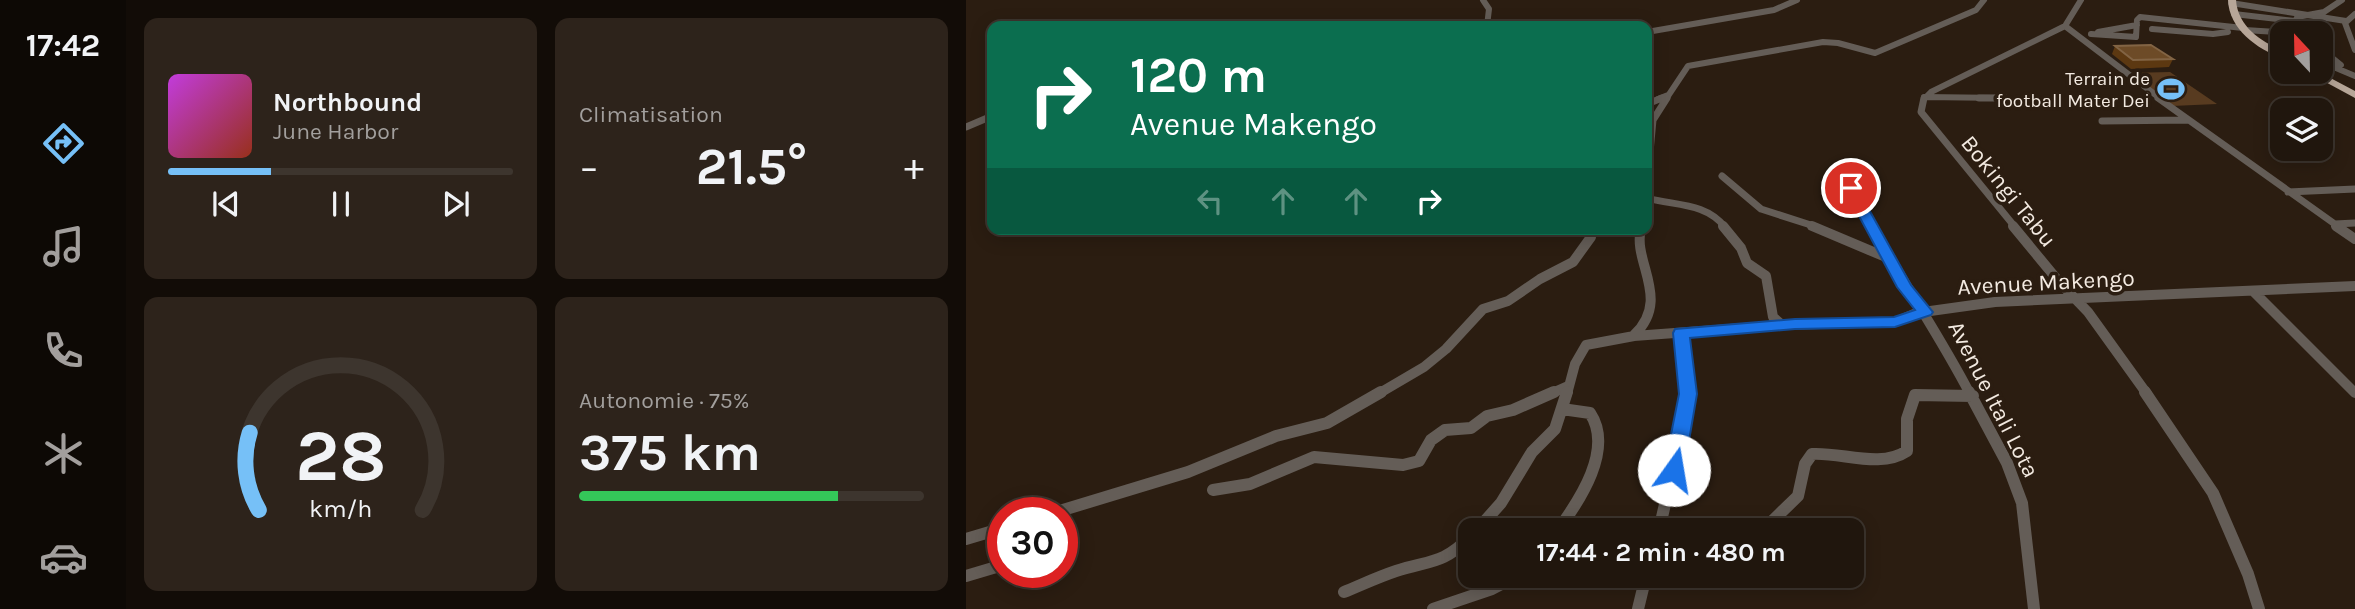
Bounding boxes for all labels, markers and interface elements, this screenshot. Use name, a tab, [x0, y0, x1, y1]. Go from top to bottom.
north arrow	[2270, 21, 2333, 84]
map controls	[2270, 21, 2333, 161]
text: 17:42	[26, 27, 100, 64]
text: 120 m	[1130, 47, 1267, 104]
icon: right	[1015, 49, 1106, 140]
place label: Terrain de football Mater Dei	[1996, 68, 2150, 112]
sports icon: Terrain de football Mater Dei	[2156, 74, 2186, 104]
text: Northbound	[273, 87, 422, 118]
button: layers	[2270, 98, 2333, 161]
text: Climatisation	[579, 101, 723, 128]
text: Avenue Makengo	[1130, 106, 1377, 143]
text: June Harbor	[273, 118, 398, 145]
icon: directions	[39, 119, 88, 168]
street label: Bokingi Tabu	[1955, 130, 2062, 252]
text: 21.5°	[696, 136, 807, 197]
text: −	[579, 145, 599, 190]
text: +	[904, 145, 924, 190]
pin	[1821, 158, 1881, 218]
icon: arrive	[1832, 169, 1870, 207]
icon: left	[1191, 182, 1229, 220]
icon: ahead	[1264, 182, 1302, 220]
icon: ahead	[1337, 182, 1375, 220]
icon: right	[1410, 182, 1448, 220]
icon: previous	[207, 185, 245, 223]
icon: pause	[322, 185, 360, 223]
icon: next	[437, 185, 475, 223]
icon: music	[39, 222, 88, 271]
street label: Avenue Makengo	[1957, 264, 2135, 301]
street label: Avenue Itali Lota	[1942, 316, 2045, 482]
icon: phone	[39, 326, 88, 375]
text: Autonomie · 75%	[579, 387, 750, 414]
text: 28	[295, 413, 386, 498]
text: 375 km	[579, 422, 761, 483]
icon: climate	[39, 429, 88, 478]
position arrow	[1637, 433, 1711, 507]
text: km/h	[309, 494, 372, 523]
speed limit sign: 30	[987, 497, 1078, 588]
icon: car	[39, 533, 88, 582]
text: 17:44 · 2 min · 480 m	[1536, 537, 1786, 568]

